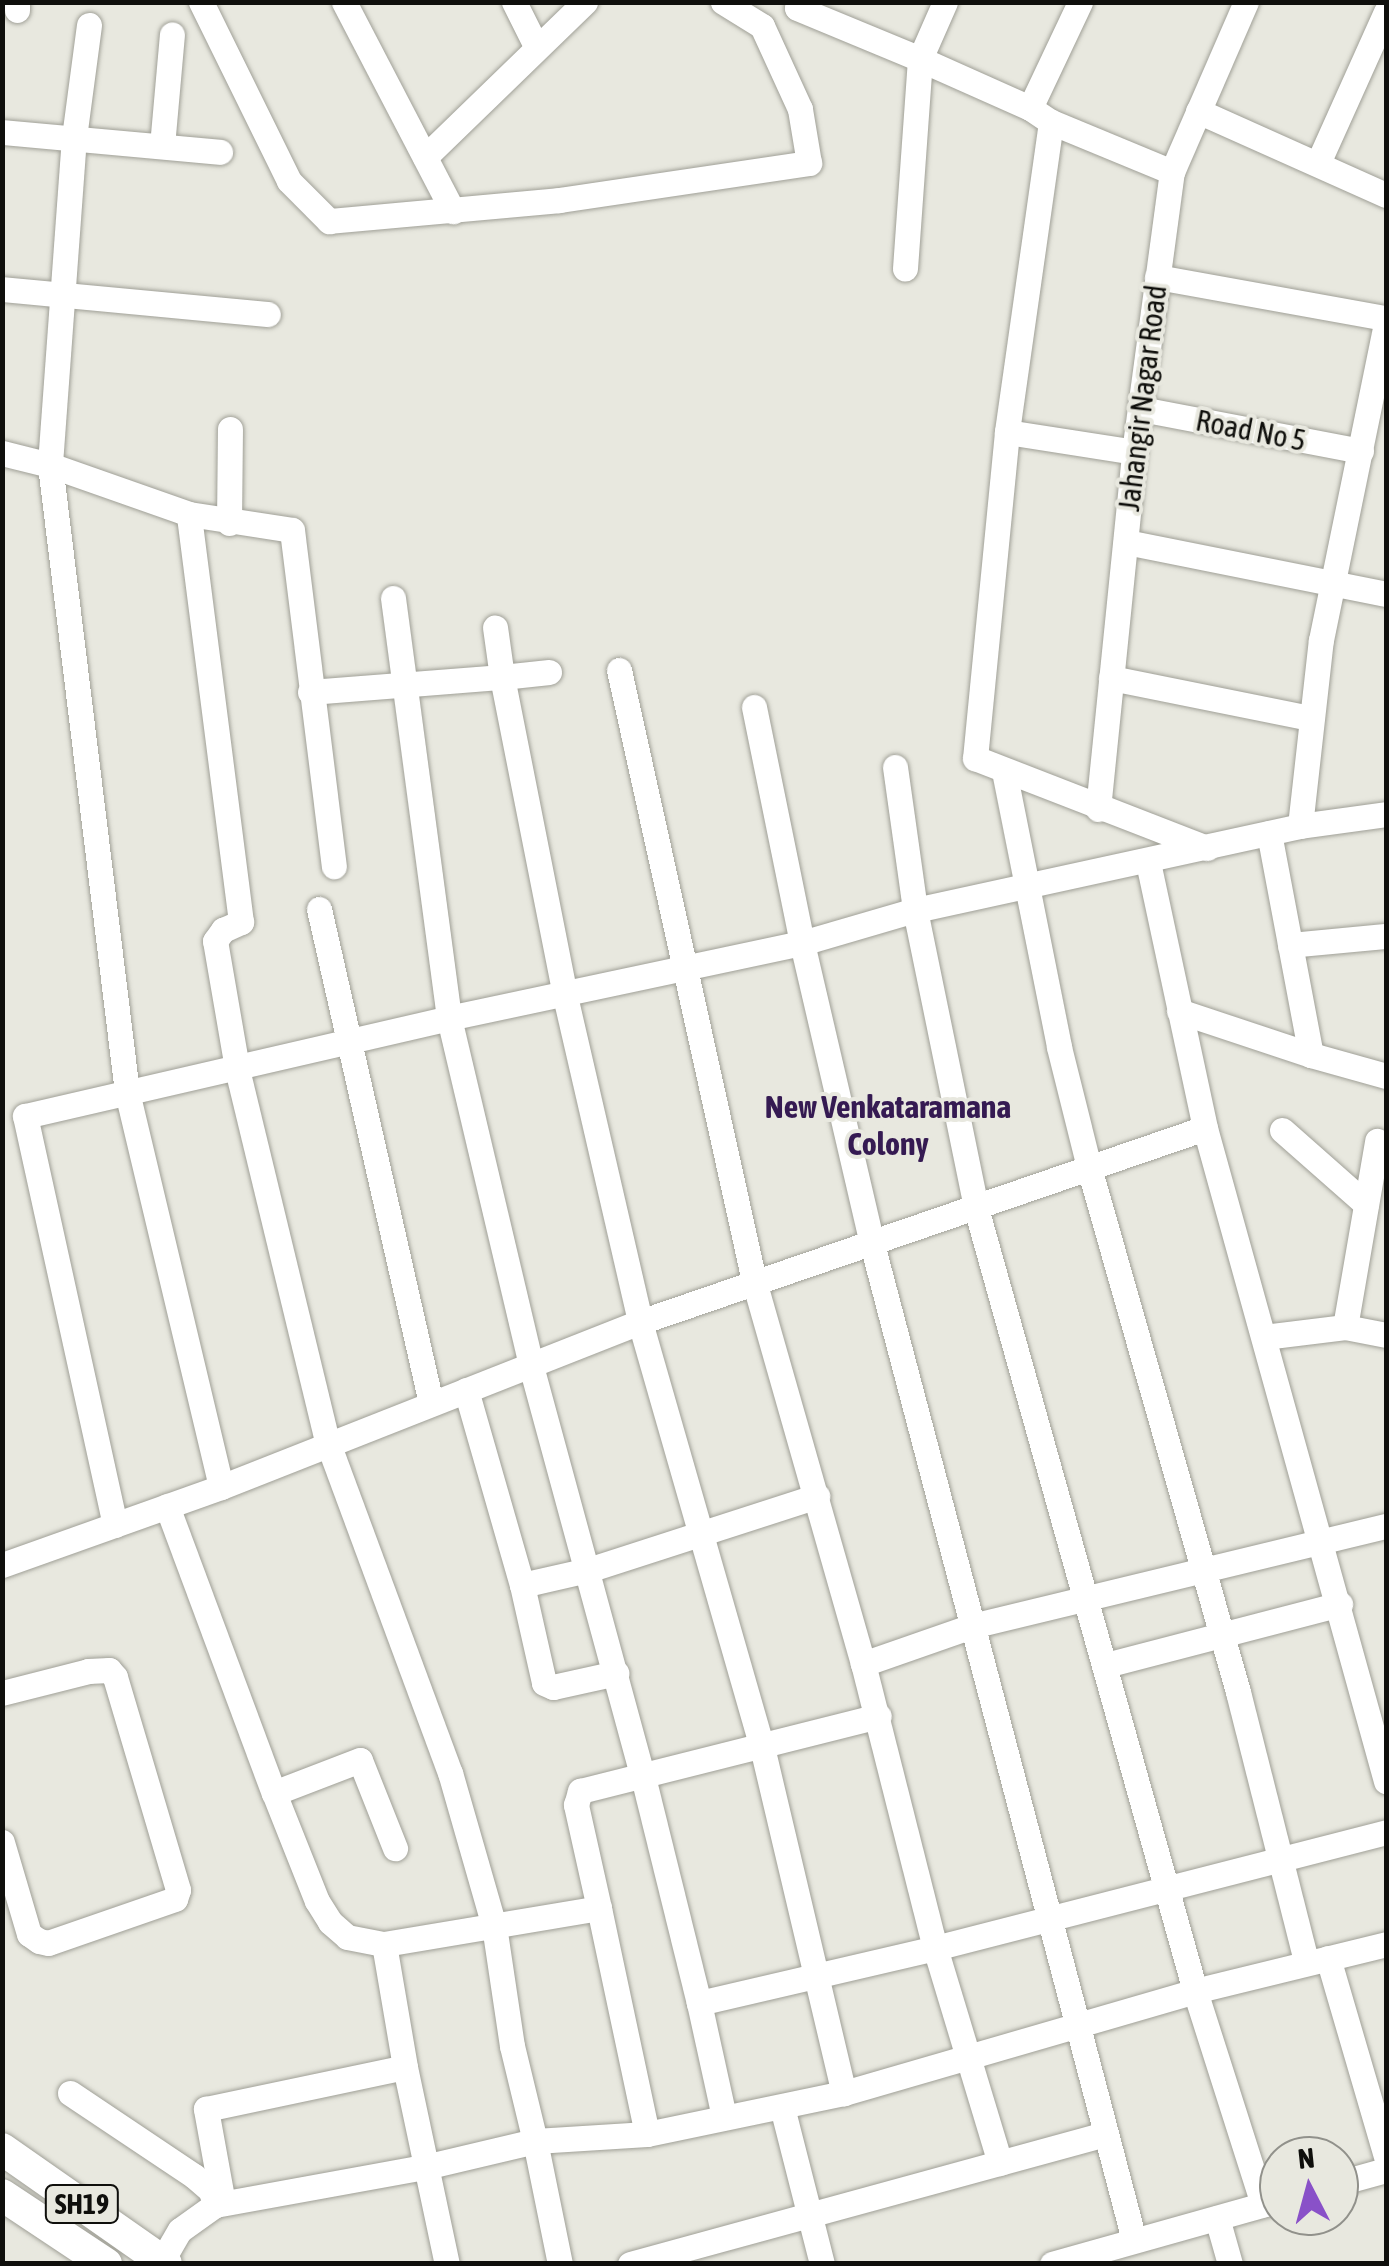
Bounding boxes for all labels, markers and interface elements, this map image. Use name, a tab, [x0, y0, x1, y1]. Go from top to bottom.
street label: Jahangir Nagar Road	[1110, 283, 1174, 513]
street label: Road No 5	[1193, 402, 1309, 458]
district label: New Venkataramana Colony	[765, 1089, 1011, 1164]
north arrow	[1259, 2136, 1359, 2236]
text: N	[1296, 2141, 1316, 2175]
road number: SH19	[44, 2181, 120, 2227]

